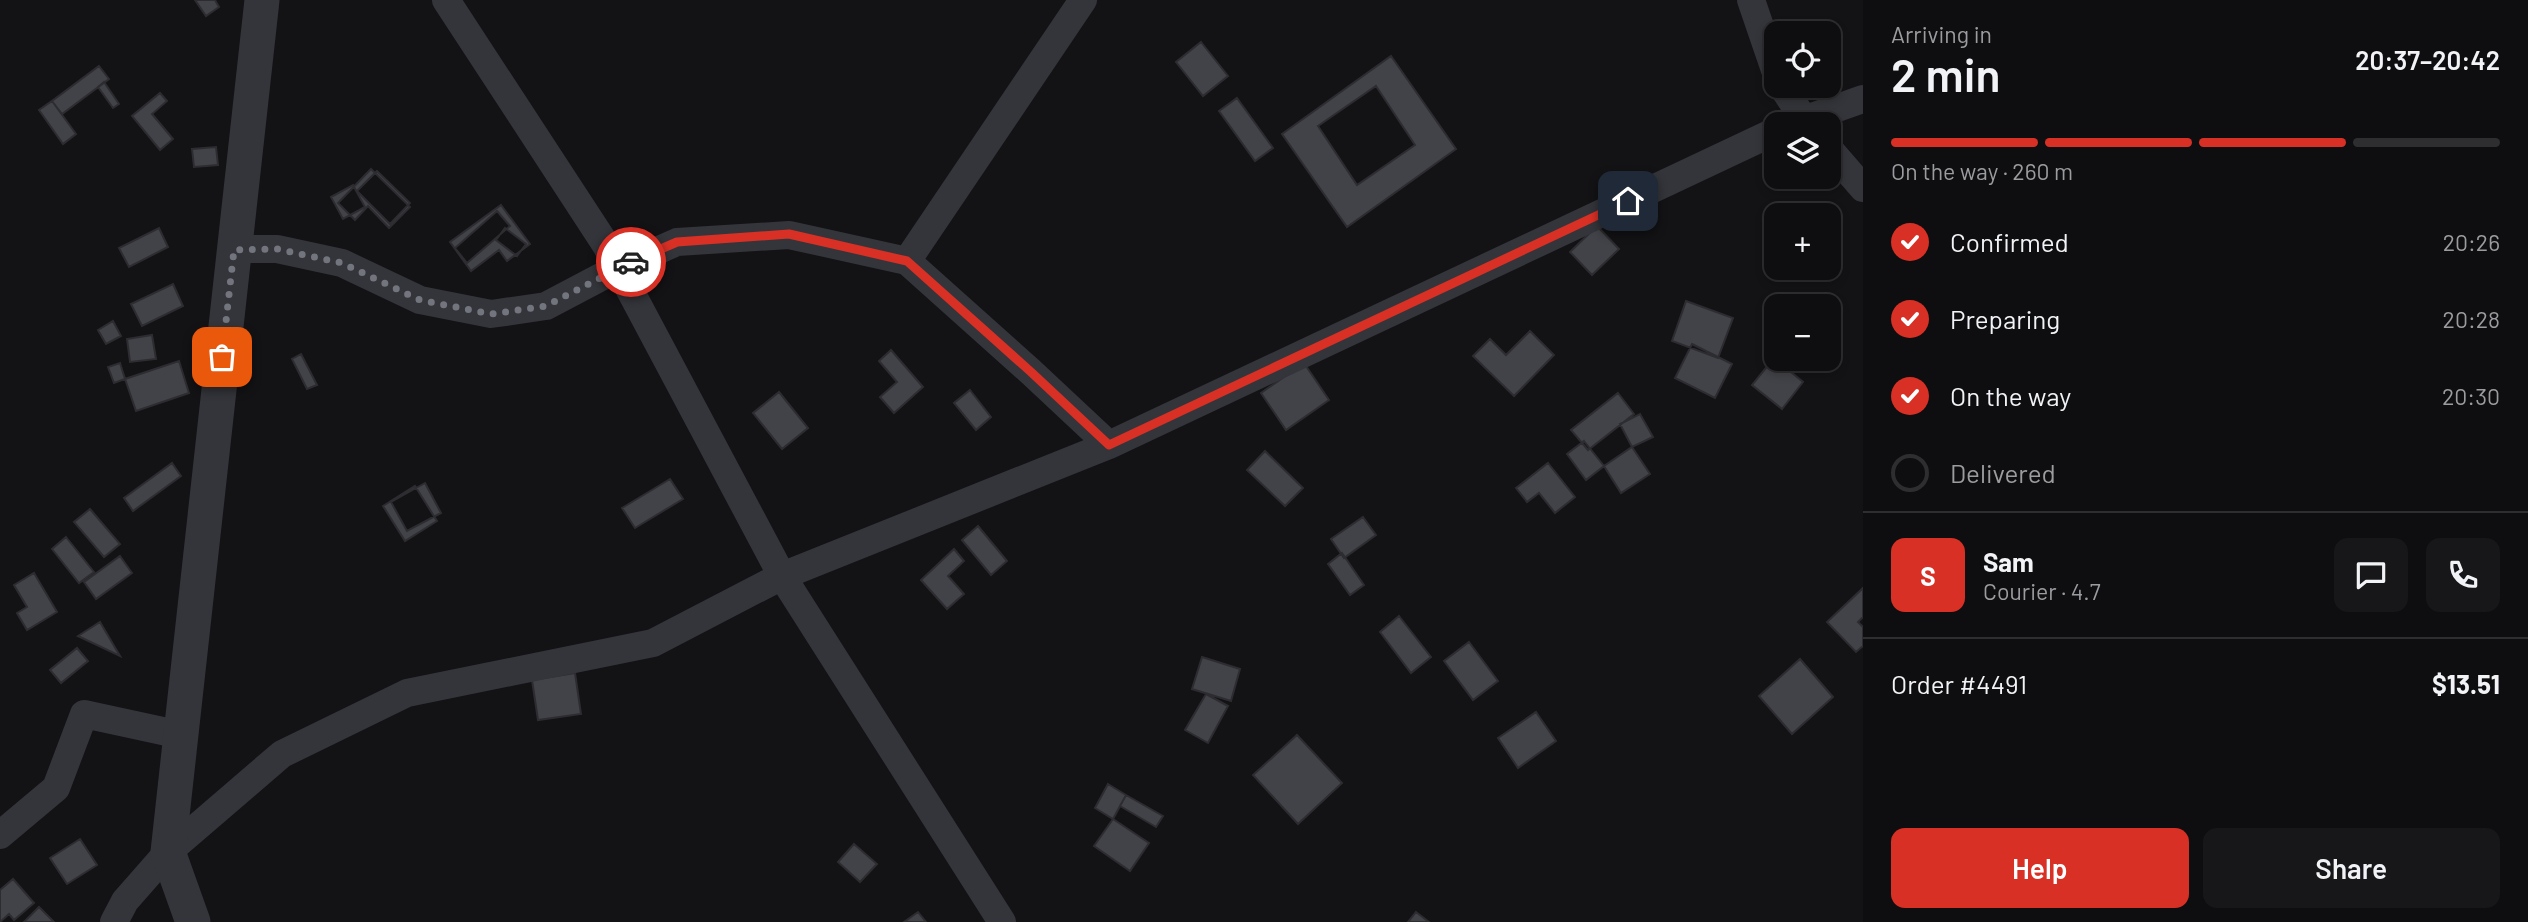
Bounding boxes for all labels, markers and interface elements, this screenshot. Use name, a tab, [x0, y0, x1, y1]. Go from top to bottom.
text: Arriving in	[1891, 20, 1992, 48]
map controls	[1764, 21, 1841, 371]
button: locate	[1764, 21, 1841, 98]
text: 20:37–20:42	[2355, 44, 2500, 75]
text: 2 min	[1891, 46, 2000, 101]
button: layers	[1764, 112, 1841, 189]
text: On the way · 260 m	[1891, 157, 2073, 185]
pin	[1598, 171, 1658, 231]
icon: home	[1609, 182, 1647, 220]
button: +	[1764, 203, 1841, 280]
icon: check	[1891, 223, 1929, 261]
text: Confirmed	[1950, 226, 2069, 257]
courier	[596, 227, 666, 297]
text: 20:26	[2443, 228, 2500, 256]
icon: car	[612, 243, 650, 281]
button: −	[1764, 294, 1841, 371]
icon: check	[1891, 300, 1929, 338]
text: Preparing	[1950, 303, 2060, 334]
text: 20:28	[2443, 305, 2500, 333]
pin	[192, 327, 252, 387]
icon: bag	[203, 338, 241, 376]
icon: check	[1891, 377, 1929, 415]
text: On the way	[1950, 380, 2071, 411]
text: 20:30	[2442, 382, 2500, 410]
text: Delivered	[1950, 457, 2056, 488]
button: chat	[2334, 538, 2408, 612]
button: phone	[2426, 538, 2500, 612]
text: Sam	[1983, 546, 2034, 577]
text: S	[1920, 560, 1936, 591]
text: Courier · 4.7	[1983, 577, 2101, 605]
text: Order #4491	[1891, 668, 2027, 699]
text: $13.51	[2432, 668, 2500, 699]
button: Help	[1891, 828, 2189, 908]
button: Share	[2203, 828, 2500, 908]

